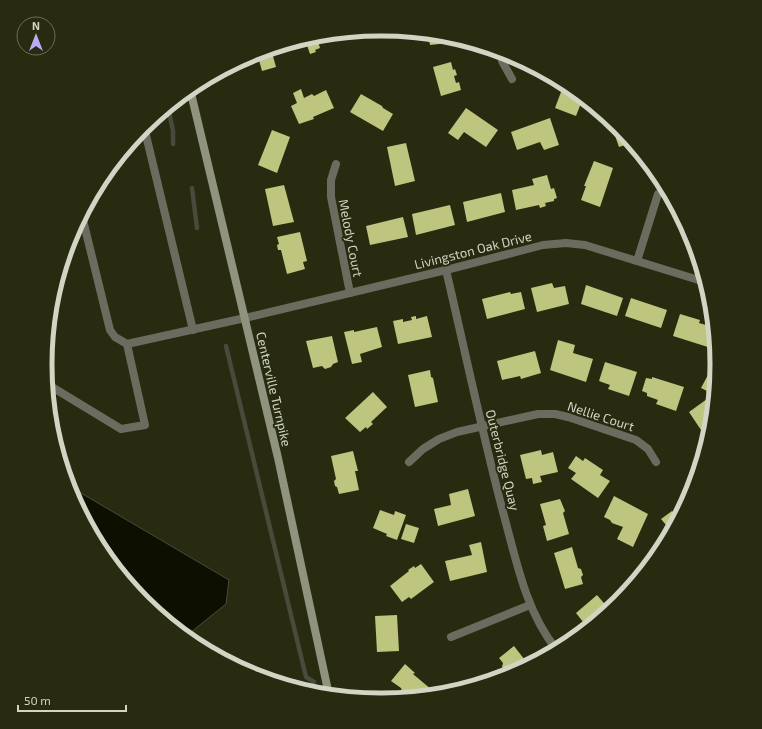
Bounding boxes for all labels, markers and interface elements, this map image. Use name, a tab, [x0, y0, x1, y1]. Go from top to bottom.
north arrow	[16, 16, 56, 56]
text: N	[32, 19, 40, 32]
street label: Melody Court	[336, 198, 366, 278]
street label: Livingston Oak Drive	[413, 228, 533, 272]
street label: Centerville Turnpike	[253, 330, 295, 448]
street label: Nellie Court	[566, 398, 636, 434]
street label: Outerbridge Quay	[483, 408, 523, 512]
scale bar	[18, 687, 126, 713]
text: 50 m	[24, 693, 51, 707]

